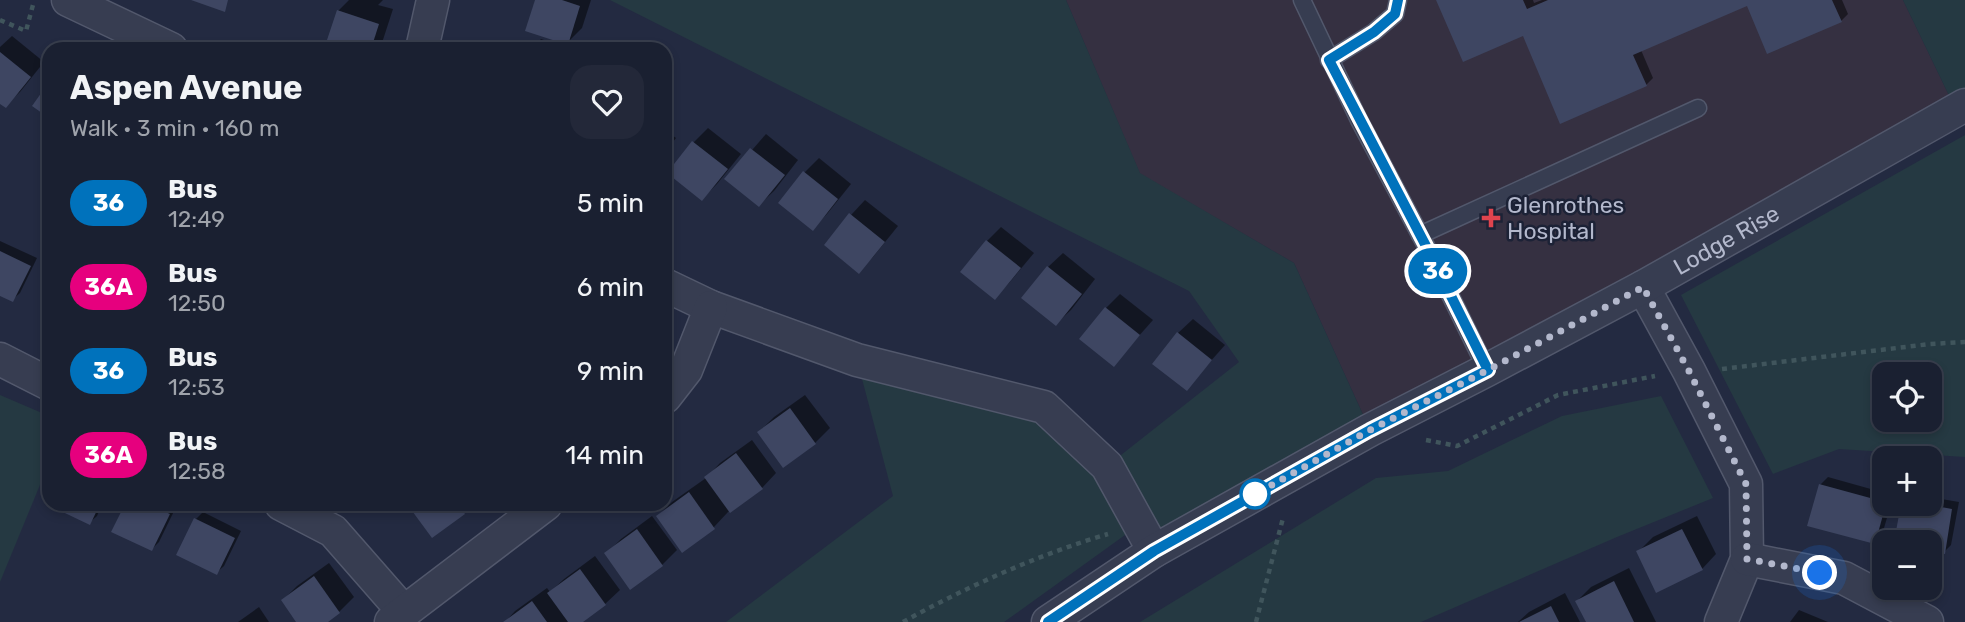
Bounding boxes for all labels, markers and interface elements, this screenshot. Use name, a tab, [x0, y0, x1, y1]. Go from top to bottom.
button: heart	[570, 65, 644, 139]
text: Aspen Avenue	[70, 68, 303, 107]
text: Walk · 3 min · 160 m	[70, 114, 279, 142]
text: Bus	[168, 174, 217, 205]
text: 5 min	[577, 188, 644, 219]
text: 36	[93, 189, 124, 217]
place label: Glenrothes Hospital	[1507, 191, 1624, 245]
street label: Lodge Rise	[1668, 199, 1784, 281]
text: 12:49	[168, 205, 225, 233]
marker: Glenrothes Hospital	[1481, 208, 1501, 228]
line badge: 36	[1406, 248, 1470, 294]
text: 36	[1422, 257, 1454, 285]
text: Bus	[168, 258, 217, 289]
text: 6 min	[577, 272, 644, 303]
text: 36A	[84, 273, 133, 301]
text: 12:50	[168, 289, 226, 317]
text: Bus	[168, 342, 217, 373]
text: 9 min	[577, 356, 644, 387]
text: 36	[93, 357, 124, 385]
map controls	[1872, 362, 1942, 600]
button: locate	[1872, 362, 1942, 432]
text: 12:53	[168, 373, 225, 401]
text: Bus	[168, 426, 217, 457]
text: 14 min	[565, 440, 644, 471]
text: 36A	[84, 441, 133, 469]
button: +	[1872, 446, 1942, 516]
text: 12:58	[168, 457, 226, 485]
unlabelled marker	[1240, 479, 1270, 509]
button: −	[1872, 530, 1942, 600]
your location	[1802, 555, 1837, 590]

